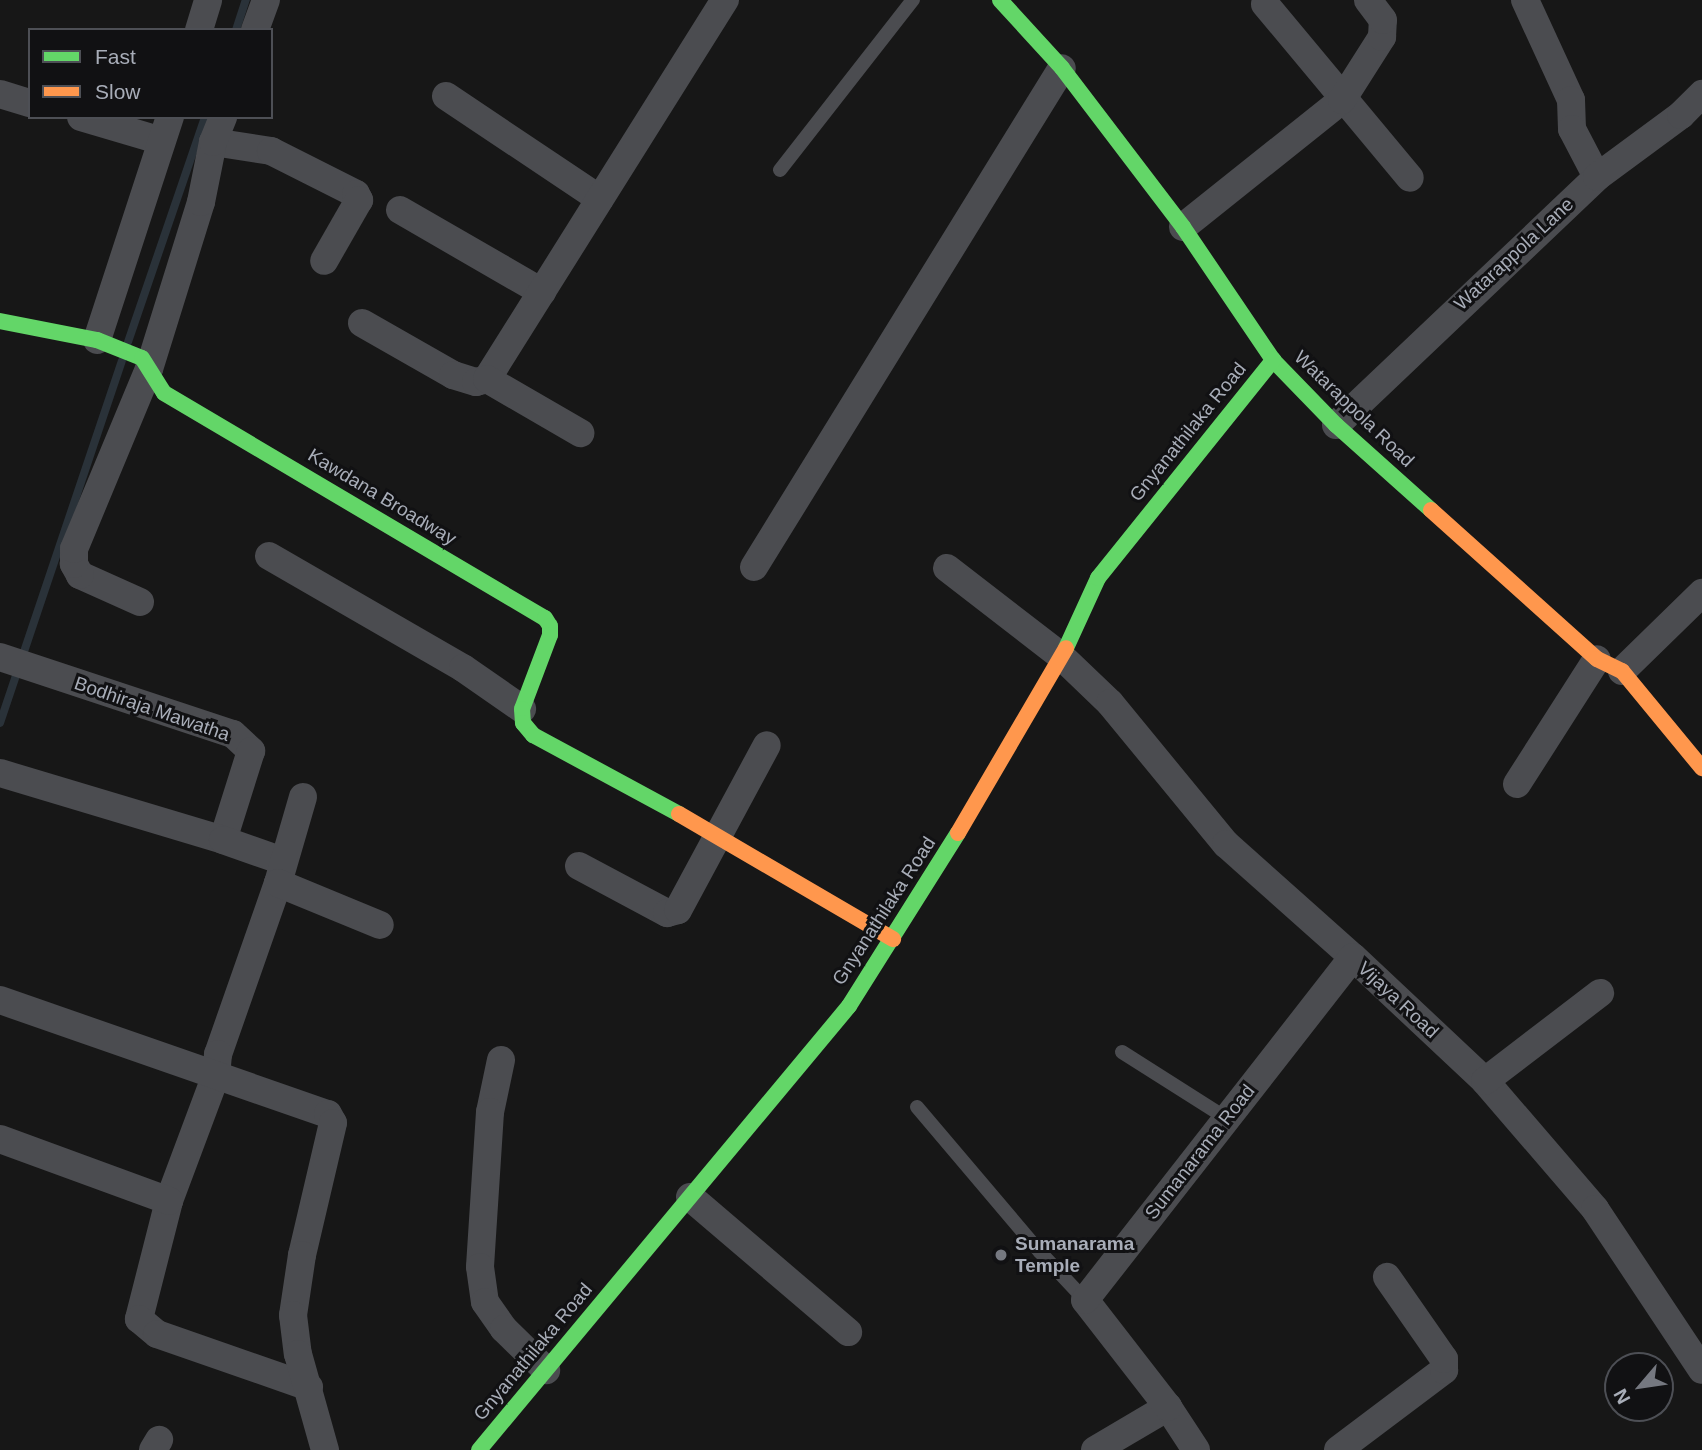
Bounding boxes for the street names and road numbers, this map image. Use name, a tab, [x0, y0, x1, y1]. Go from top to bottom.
street label: Watarappola Lane	[1450, 193, 1578, 315]
street label: Watarappola Road	[1289, 346, 1419, 472]
street label: Gnyanathilaka Road	[1125, 358, 1251, 506]
street label: Kawdana Broadway	[304, 444, 460, 550]
street label: Bodhiraja Mawatha	[71, 672, 233, 746]
street label: Gnyanathilaka Road	[828, 833, 940, 989]
street label: Vijaya Road	[1353, 957, 1443, 1043]
street label: Sumanarama Road	[1140, 1080, 1260, 1224]
street label: Gnyanathilaka Road	[469, 1279, 597, 1425]

